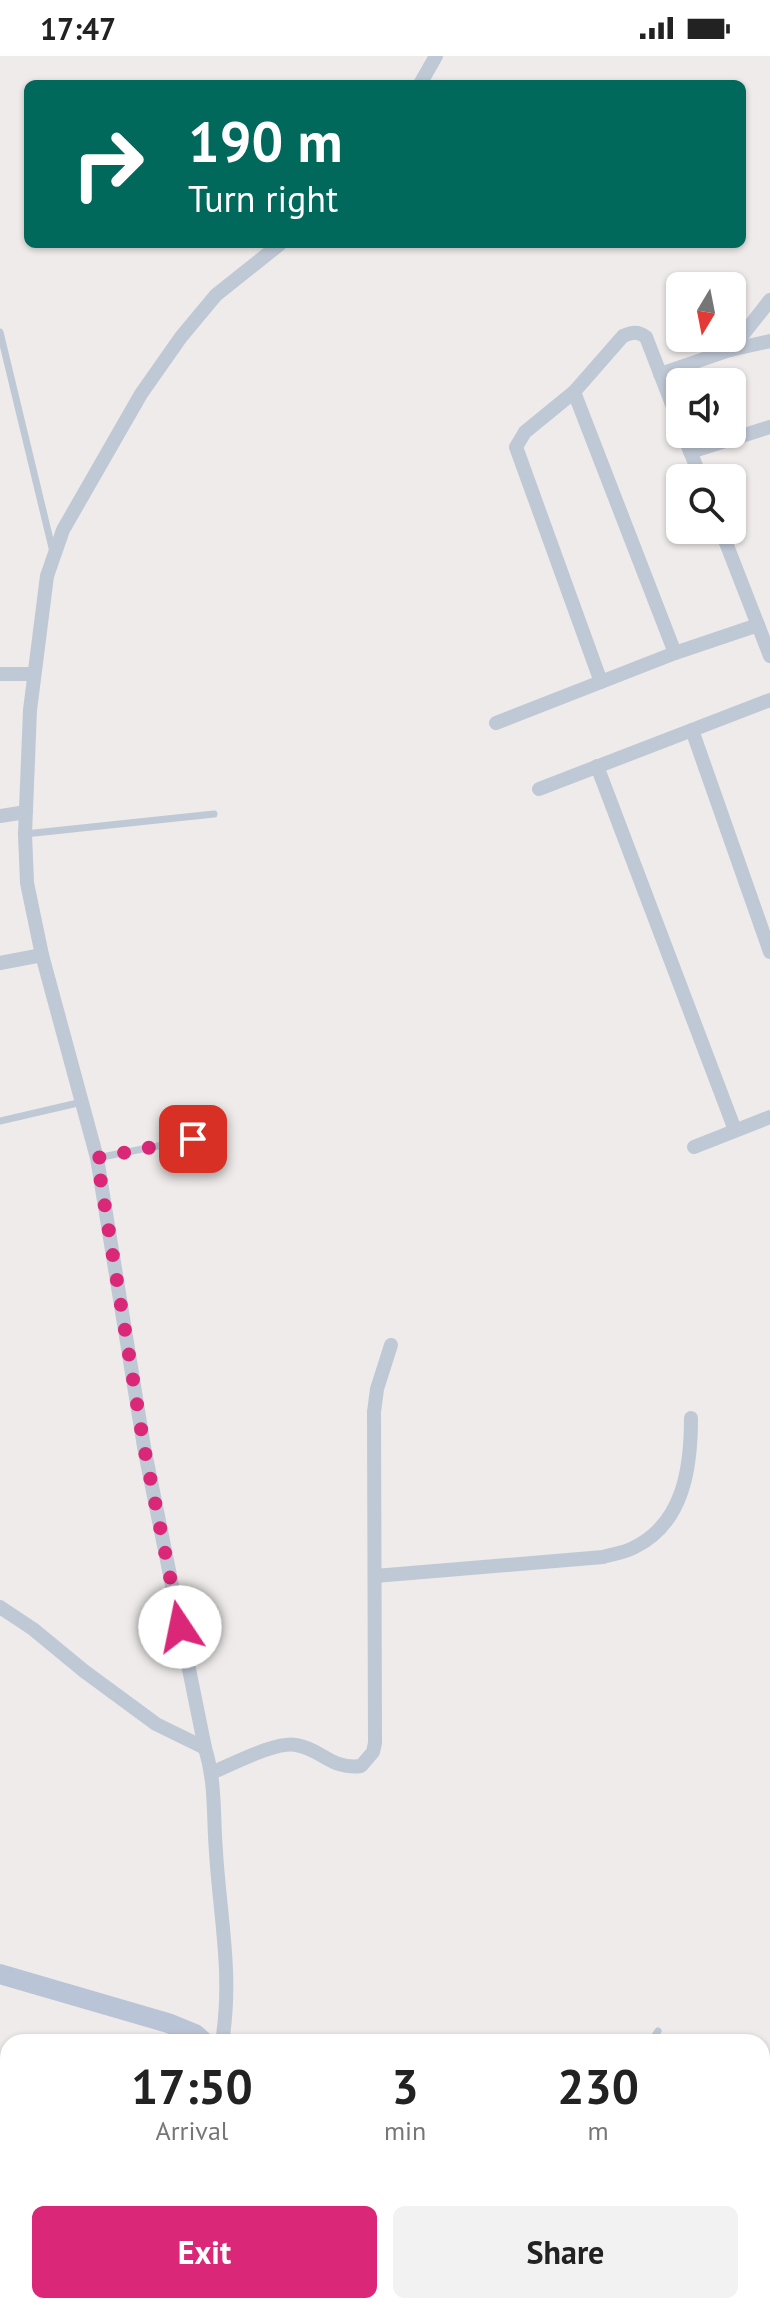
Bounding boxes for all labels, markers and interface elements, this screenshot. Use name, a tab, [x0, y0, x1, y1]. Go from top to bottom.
text: 17:47	[40, 9, 116, 48]
text: 190 m	[188, 105, 343, 177]
icon: right	[56, 112, 160, 216]
text: Turn right	[188, 175, 338, 222]
north arrow	[666, 272, 746, 352]
map controls	[666, 272, 746, 544]
button: sound	[666, 368, 746, 448]
button: search	[666, 464, 746, 544]
pin	[159, 1105, 227, 1173]
icon: arrive	[171, 1117, 215, 1161]
position arrow	[138, 1585, 222, 1669]
text: 17:50	[131, 2055, 253, 2117]
text: 3	[391, 2055, 419, 2117]
text: 230	[557, 2055, 639, 2117]
text: Arrival	[156, 2114, 228, 2147]
text: min	[384, 2114, 426, 2147]
text: m	[588, 2114, 609, 2147]
button: Exit	[32, 2206, 377, 2298]
button: Share	[393, 2206, 738, 2298]

